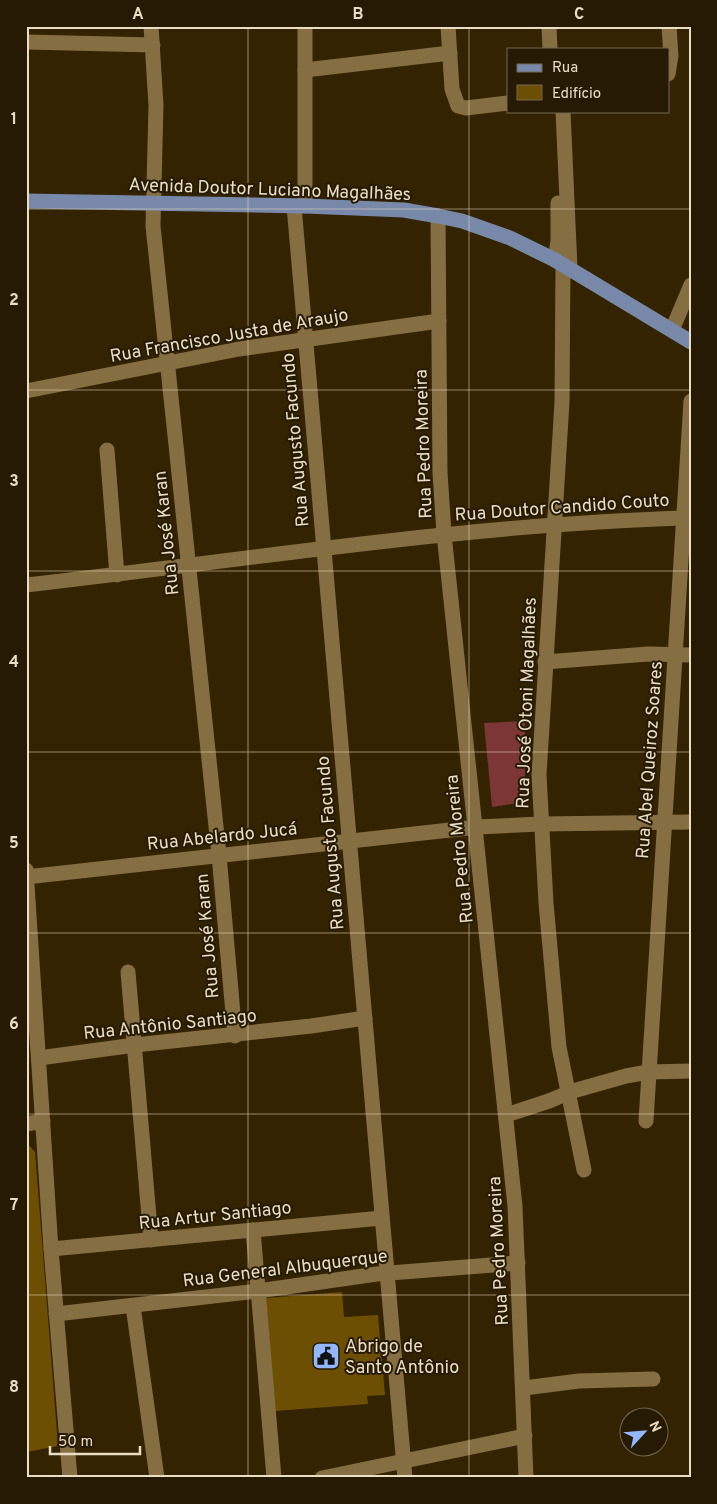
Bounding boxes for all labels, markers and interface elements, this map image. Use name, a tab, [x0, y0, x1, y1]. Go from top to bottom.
text: A	[132, 5, 144, 25]
text: B	[352, 5, 364, 25]
text: C	[574, 5, 584, 25]
legend	[507, 48, 670, 112]
text: Rua	[552, 59, 578, 78]
text: Edifício	[552, 85, 601, 104]
text: 1	[11, 110, 17, 130]
street label: Avenida Doutor Luciano Magalhães	[128, 174, 412, 207]
text: 2	[9, 291, 19, 311]
street label: Rua Francisco Justa de Araujo	[108, 304, 350, 369]
street label: Rua Augusto Facundo	[277, 352, 316, 528]
street label: Rua Pedro Moreira	[410, 369, 439, 519]
street label: Rua José Karan	[150, 469, 185, 596]
text: 3	[9, 472, 19, 492]
street label: Rua Doutor Candido Couto	[454, 490, 670, 527]
street label: Rua José Otoni Magalhães	[512, 597, 543, 809]
text: 4	[9, 653, 19, 673]
street label: Rua Abel Queiroz Soares	[632, 660, 669, 860]
street label: Rua Augusto Facundo	[312, 755, 351, 931]
street label: Rua Pedro Moreira	[441, 773, 480, 924]
street label: Rua Abelardo Jucá	[146, 818, 298, 857]
text: 5	[9, 834, 19, 854]
street label: Rua José Karan	[192, 872, 225, 999]
street label: Rua Antônio Santiago	[82, 1005, 258, 1046]
text: 6	[9, 1015, 19, 1035]
street label: Rua Pedro Moreira	[484, 1176, 515, 1326]
text: 7	[10, 1196, 18, 1216]
street label: Rua Artur Santiago	[138, 1197, 293, 1236]
street label: Rua General Albuquerque	[182, 1246, 389, 1293]
place label: Abrigo de Santo Antônio	[345, 1336, 459, 1380]
public building icon: Abrigo de Santo Antônio	[311, 1341, 341, 1371]
text: 8	[9, 1378, 19, 1398]
north arrow	[620, 1406, 670, 1456]
text: N	[644, 1419, 664, 1435]
scale bar	[50, 1424, 140, 1456]
text: 50 m	[58, 1433, 93, 1452]

